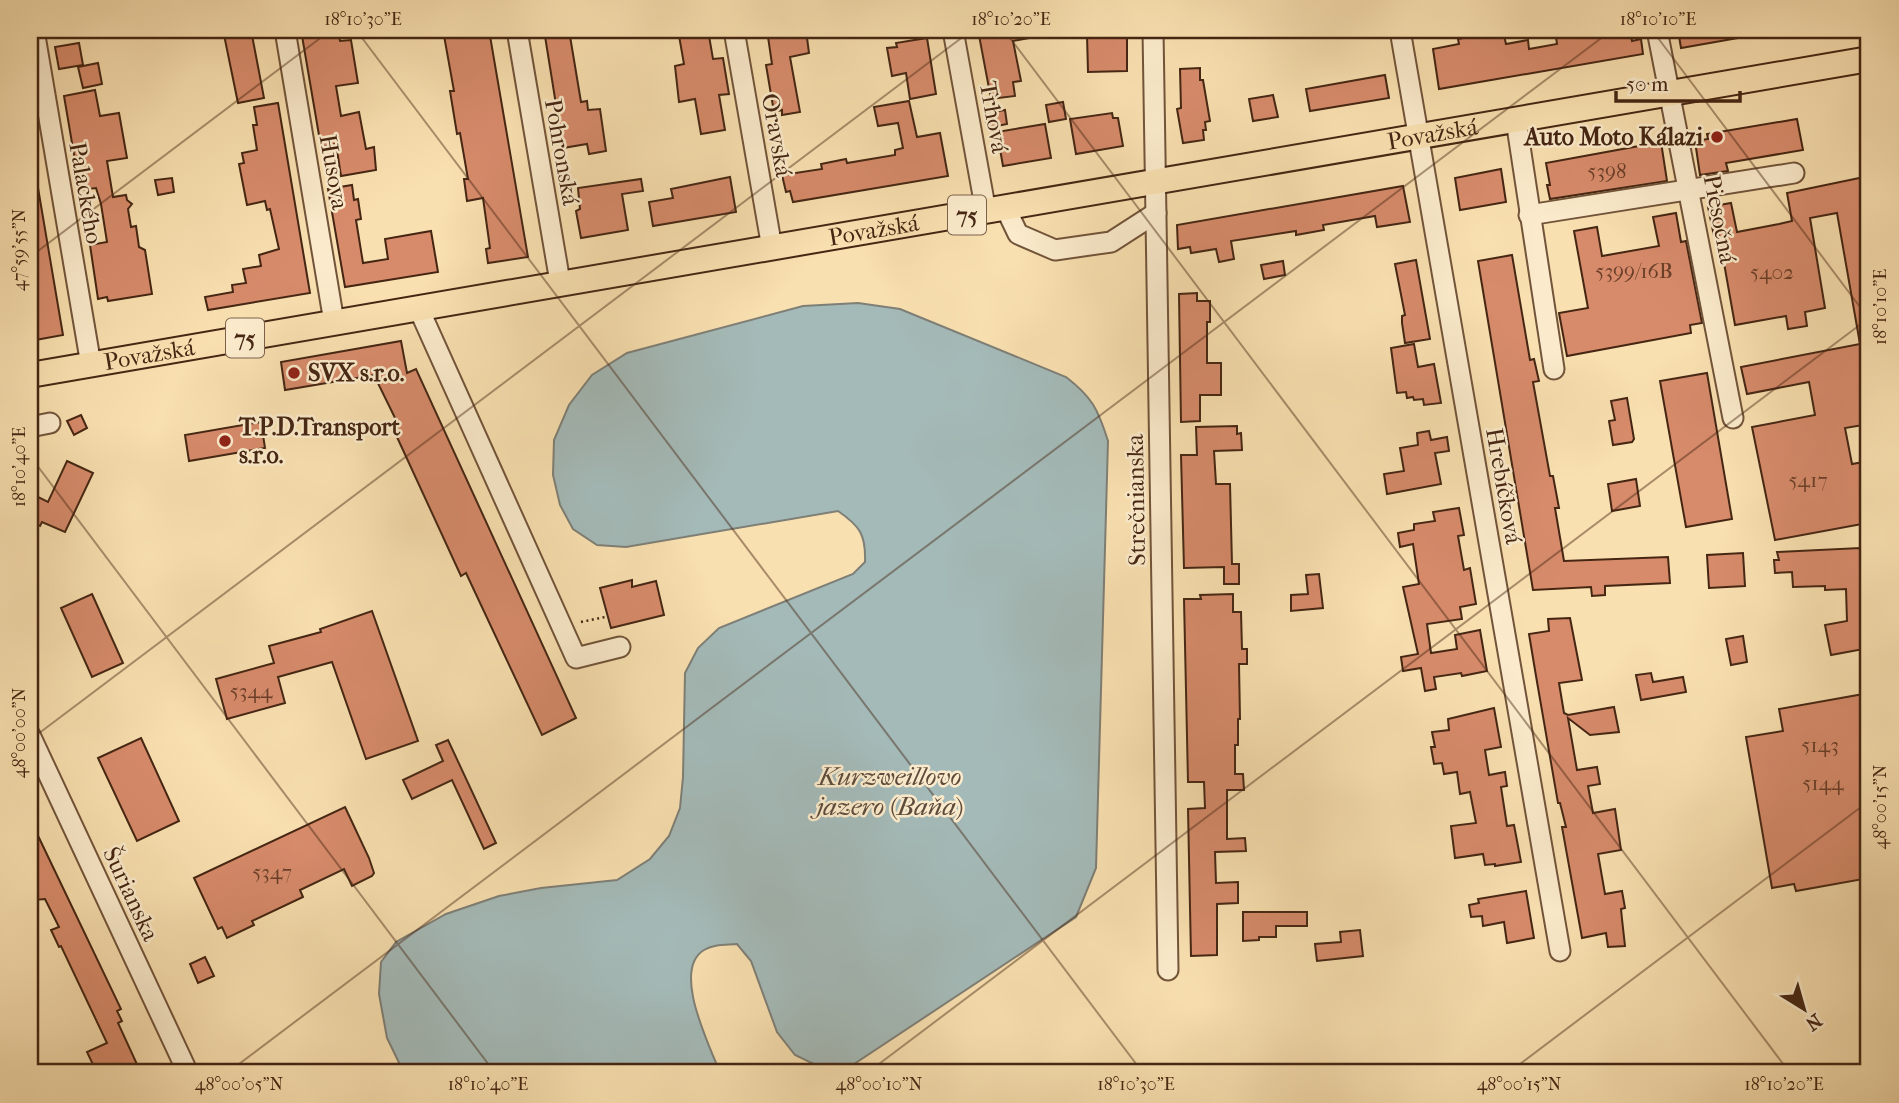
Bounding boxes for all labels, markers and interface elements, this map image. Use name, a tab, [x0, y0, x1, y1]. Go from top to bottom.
text: 18°10'30"E	[324, 9, 402, 30]
text: 18°10'20"E	[971, 9, 1051, 30]
text: 18°10'10"E	[1620, 9, 1696, 30]
scale bar	[1616, 60, 1740, 104]
text: 50 m	[1626, 72, 1669, 96]
street label: Trhová	[974, 79, 1014, 156]
street label: Oravská	[756, 91, 798, 180]
street label: Pohronská	[539, 97, 585, 208]
street label: Považská	[1385, 112, 1481, 156]
place label: Auto Moto Kálazi	[1522, 123, 1704, 151]
marker: Auto Moto Kálazi	[1709, 129, 1725, 145]
street label: Husova	[314, 132, 355, 213]
street label: Palackého	[63, 140, 109, 246]
house number: 5398	[1587, 159, 1627, 183]
street label: Piesočná	[1698, 172, 1742, 267]
road number: 75	[948, 196, 986, 234]
text: 47°59'55"N	[9, 208, 30, 291]
street label: Považská	[826, 208, 922, 252]
house number: 5399/16B	[1595, 259, 1673, 283]
house number: 5402	[1750, 260, 1794, 284]
text: 18°10'10"E	[1870, 269, 1891, 345]
road number: 75	[226, 318, 264, 358]
street label: Považská	[102, 333, 198, 376]
place label: SVX s.r.o.	[308, 359, 405, 387]
marker: SVX s.r.o.	[286, 365, 302, 381]
place label: T.P.D.Transport s.r.o.	[238, 413, 401, 469]
street label: Hrebíčková	[1480, 426, 1528, 547]
text: 18°10'40"E	[9, 427, 30, 507]
marker: T.P.D.Transport s.r.o.	[217, 433, 233, 449]
street label: Strečnianska	[1121, 433, 1151, 566]
house number: 5417	[1788, 468, 1828, 492]
house number: 5344	[230, 679, 273, 703]
text: 48°00'00"N	[9, 687, 30, 778]
house number: 5143	[1801, 733, 1839, 757]
water label: Kurzweillovo jazero (Baňa)	[810, 761, 963, 822]
text: 48°00'15"N	[1870, 764, 1891, 849]
house number: 5144	[1802, 771, 1844, 795]
street label: Šurianska	[97, 842, 166, 946]
house number: 5347	[252, 860, 292, 884]
north arrow	[1770, 974, 1840, 1044]
text: N	[1801, 1009, 1826, 1035]
text: 48°00'05"N	[195, 1074, 283, 1095]
text: 18°10'40"E	[448, 1074, 528, 1095]
text: 48°00'10"N	[836, 1074, 923, 1095]
text: 18°10'30"E	[1097, 1074, 1175, 1095]
text: 48°00'15"N	[1477, 1074, 1562, 1095]
text: 18°10'20"E	[1744, 1074, 1824, 1095]

